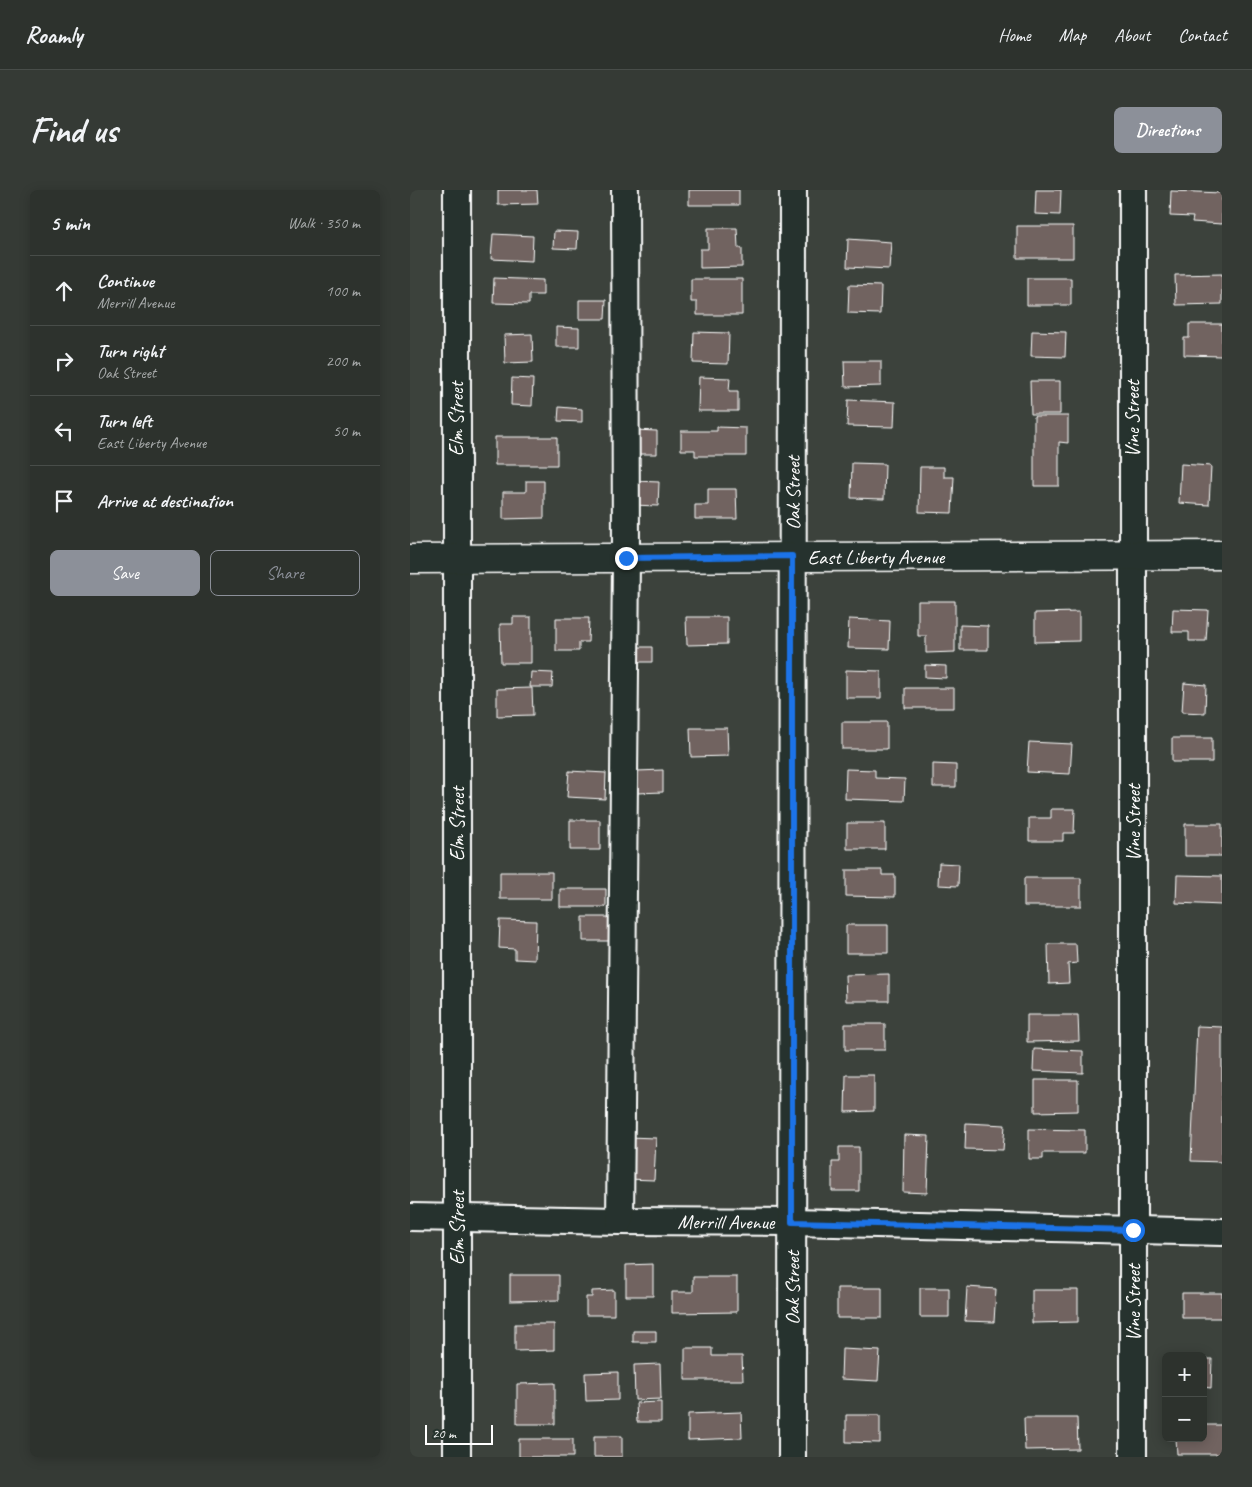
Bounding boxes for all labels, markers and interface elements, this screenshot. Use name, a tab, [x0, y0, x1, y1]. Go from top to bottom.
text: Roamly	[25, 20, 82, 50]
text: Home	[998, 24, 1031, 46]
text: Map	[1059, 24, 1086, 46]
text: About	[1114, 24, 1150, 46]
text: Contact	[1178, 24, 1227, 46]
button: Directions	[1114, 107, 1222, 153]
text: Find us	[30, 108, 117, 153]
text: 5 min	[50, 210, 90, 236]
text: Walk · 350 m	[288, 213, 360, 233]
text: Continue	[97, 269, 154, 293]
icon: ahead	[50, 277, 78, 305]
text: 100 m	[326, 281, 360, 301]
text: Merrill Avenue	[97, 293, 174, 313]
text: Turn right	[97, 339, 164, 363]
icon: right	[50, 347, 78, 375]
text: 200 m	[326, 351, 360, 371]
text: Oak Street	[97, 363, 156, 383]
street label: Vine Street	[1120, 378, 1145, 458]
street label: Elm Street	[444, 380, 469, 456]
text: Turn left	[97, 409, 152, 433]
icon: left	[50, 417, 78, 445]
text: 50 m	[333, 421, 360, 441]
text: East Liberty Avenue	[97, 433, 206, 453]
street label: Oak Street	[780, 454, 805, 530]
icon: arrive	[50, 487, 78, 515]
text: Arrive at destination	[97, 489, 233, 513]
street label: East Liberty Avenue	[808, 544, 946, 570]
route end	[615, 547, 638, 570]
button: Save	[50, 550, 200, 596]
button: Share	[210, 550, 360, 596]
street label: Vine Street	[1121, 782, 1146, 862]
street label: Elm Street	[445, 785, 470, 861]
street label: Elm Street	[445, 1189, 470, 1265]
street label: Merrill Avenue	[678, 1209, 776, 1234]
route start	[1122, 1219, 1145, 1242]
street label: Oak Street	[780, 1249, 805, 1325]
street label: Vine Street	[1121, 1262, 1146, 1342]
map controls	[1162, 1352, 1207, 1442]
button: +	[1162, 1352, 1207, 1397]
button: −	[1162, 1397, 1207, 1442]
scale bar	[425, 1422, 492, 1445]
text: 20 m	[432, 1425, 456, 1442]

